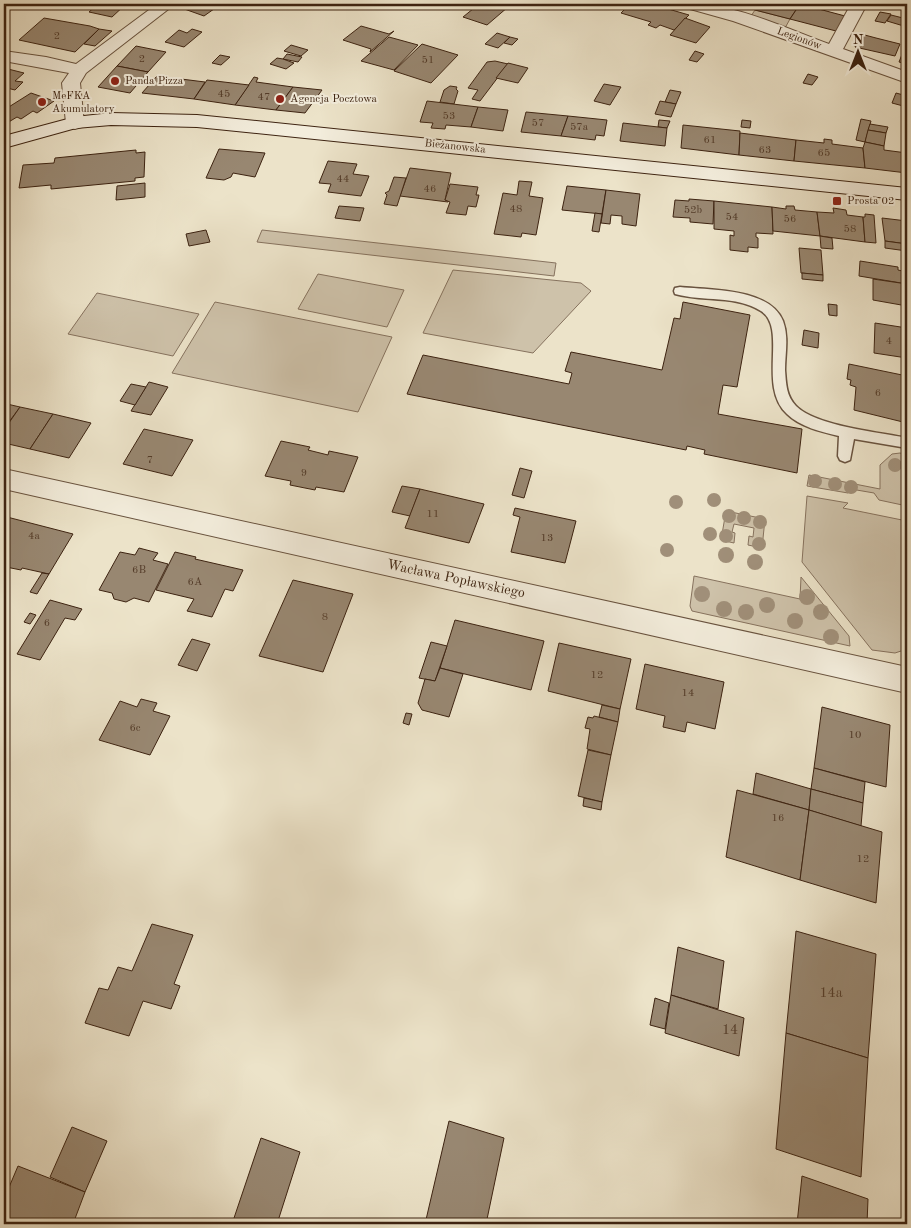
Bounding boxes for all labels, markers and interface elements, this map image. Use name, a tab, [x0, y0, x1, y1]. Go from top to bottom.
street label: Legionów	[775, 26, 823, 52]
north arrow	[834, 28, 884, 78]
house number: 2	[54, 31, 60, 42]
text: N	[853, 33, 864, 47]
house number: 2	[139, 54, 145, 65]
house number: 51	[422, 55, 434, 66]
marker: Panda Pizza	[109, 75, 121, 87]
place label: Panda Pizza	[125, 76, 184, 87]
house number: 45	[218, 89, 230, 100]
place label: MeFKA Akumulatory	[52, 91, 115, 115]
house number: 47	[258, 92, 270, 103]
marker: Agencja Pocztowa	[274, 93, 286, 105]
place label: Agencja Pocztowa	[290, 94, 377, 105]
marker: MeFKA Akumulatory	[36, 96, 48, 108]
house number: 53	[443, 111, 455, 122]
house number: 57	[532, 118, 544, 129]
house number: 57a	[570, 122, 589, 133]
house number: 61	[704, 135, 716, 146]
street label: Bieżanowska	[424, 138, 487, 156]
house number: 63	[759, 145, 771, 156]
house number: 65	[818, 148, 830, 159]
house number: 44	[337, 174, 349, 185]
house number: 46	[424, 184, 436, 195]
marker: Prosta 02	[831, 195, 843, 207]
place label: Prosta 02	[847, 196, 894, 207]
house number: 48	[510, 204, 522, 215]
house number: 52b	[684, 205, 703, 216]
house number: 54	[726, 212, 738, 223]
house number: 56	[784, 214, 796, 225]
house number: 58	[844, 224, 856, 235]
house number: 4	[886, 336, 892, 347]
house number: 6	[875, 388, 881, 399]
house number: 7	[147, 455, 153, 466]
house number: 9	[301, 468, 307, 479]
house number: 11	[427, 509, 439, 520]
house number: 4a	[28, 531, 40, 542]
house number: 13	[541, 533, 553, 544]
street label: Wacława Popławskiego	[386, 558, 526, 601]
house number: 6B	[132, 565, 146, 576]
house number: 6A	[188, 577, 203, 588]
house number: 8	[322, 612, 328, 623]
house number: 6	[44, 618, 50, 629]
house number: 12	[591, 670, 603, 681]
house number: 14	[682, 688, 694, 699]
house number: 6c	[129, 723, 141, 734]
house number: 10	[849, 730, 861, 741]
house number: 16	[772, 813, 784, 824]
house number: 12	[857, 854, 869, 865]
house number: 14a	[819, 986, 843, 1000]
house number: 14	[722, 1023, 738, 1037]

